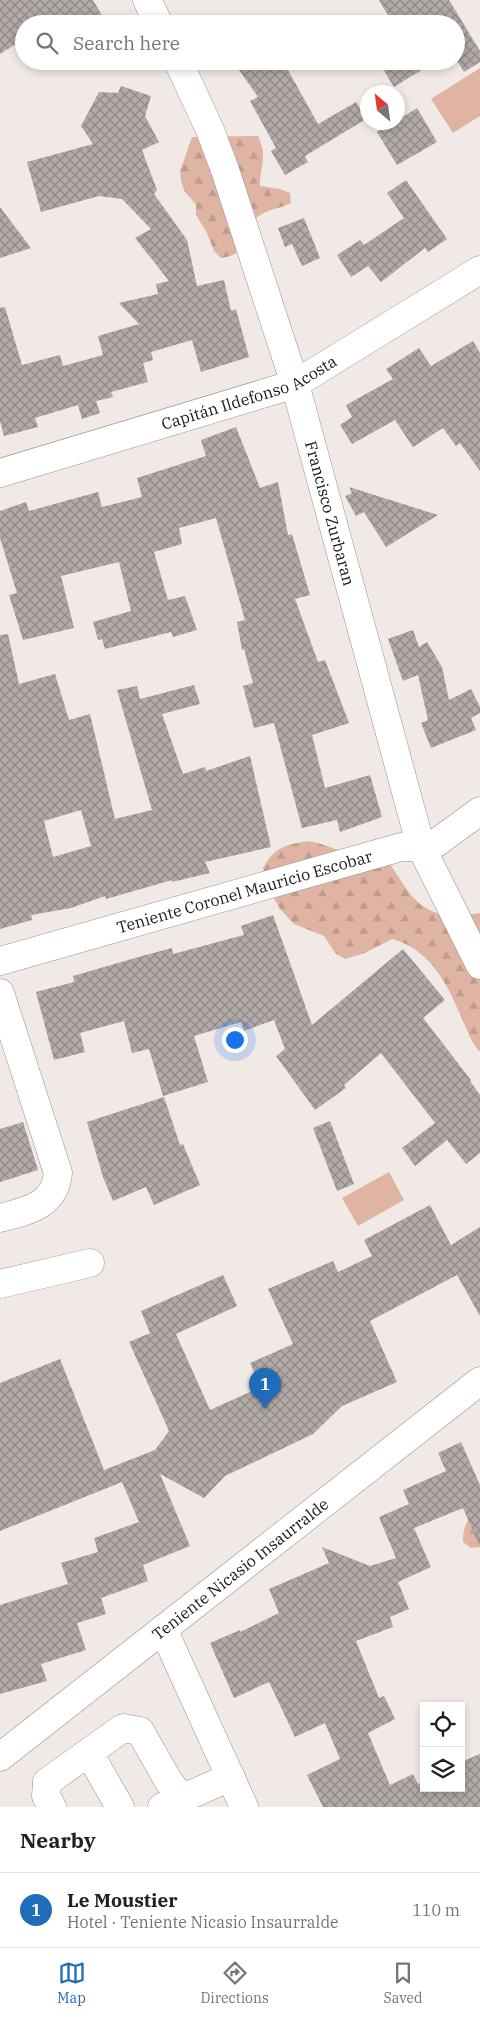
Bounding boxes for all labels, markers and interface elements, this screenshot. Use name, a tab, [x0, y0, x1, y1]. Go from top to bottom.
search box	[15, 15, 465, 70]
icon: search	[33, 29, 61, 57]
text: Search here	[73, 31, 180, 55]
north arrow	[360, 85, 405, 130]
street label: Capitán Ildefonso Acosta	[159, 351, 340, 434]
street label: Francisco Zurbaran	[301, 439, 359, 588]
street label: Teniente Coronel Mauricio Escobar	[114, 846, 374, 937]
your location	[222, 1027, 248, 1053]
pin: 1	[249, 1368, 281, 1409]
street label: Teniente Nicasio Insaurralde	[148, 1494, 332, 1644]
map controls	[420, 1702, 465, 1792]
button: locate	[420, 1702, 465, 1747]
button: layers	[420, 1747, 465, 1792]
text: Nearby	[20, 1826, 96, 1854]
text: Le Moustier	[67, 1888, 178, 1912]
text: 1	[31, 1900, 41, 1920]
text: 110 m	[412, 1900, 460, 1920]
text: Hotel · Teniente Nicasio Insaurralde	[67, 1912, 339, 1932]
tab: Map	[57, 1959, 86, 2007]
tab: Directions	[200, 1959, 269, 2007]
tab: Saved	[383, 1959, 423, 2007]

